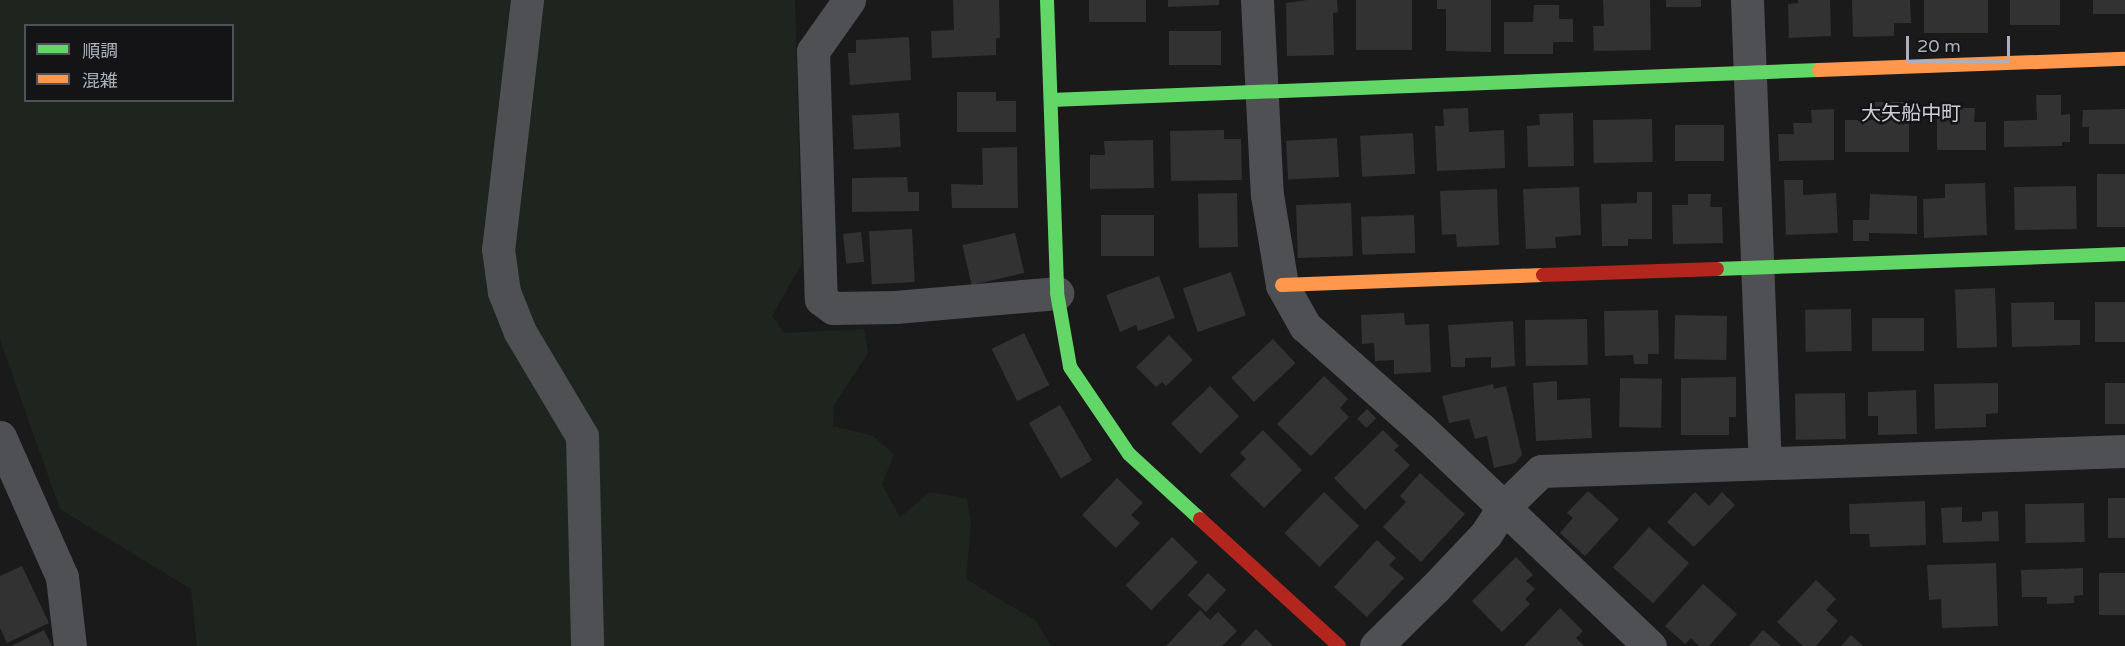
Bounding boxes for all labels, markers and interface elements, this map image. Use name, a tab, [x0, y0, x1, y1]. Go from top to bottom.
legend	[24, 24, 234, 102]
scale bar	[1909, 24, 2012, 62]
text: 20 m	[1917, 35, 1961, 57]
text: 順調	[82, 40, 118, 62]
text: 混雑	[82, 70, 118, 92]
district label: 大矢船中町	[1861, 102, 1961, 126]

